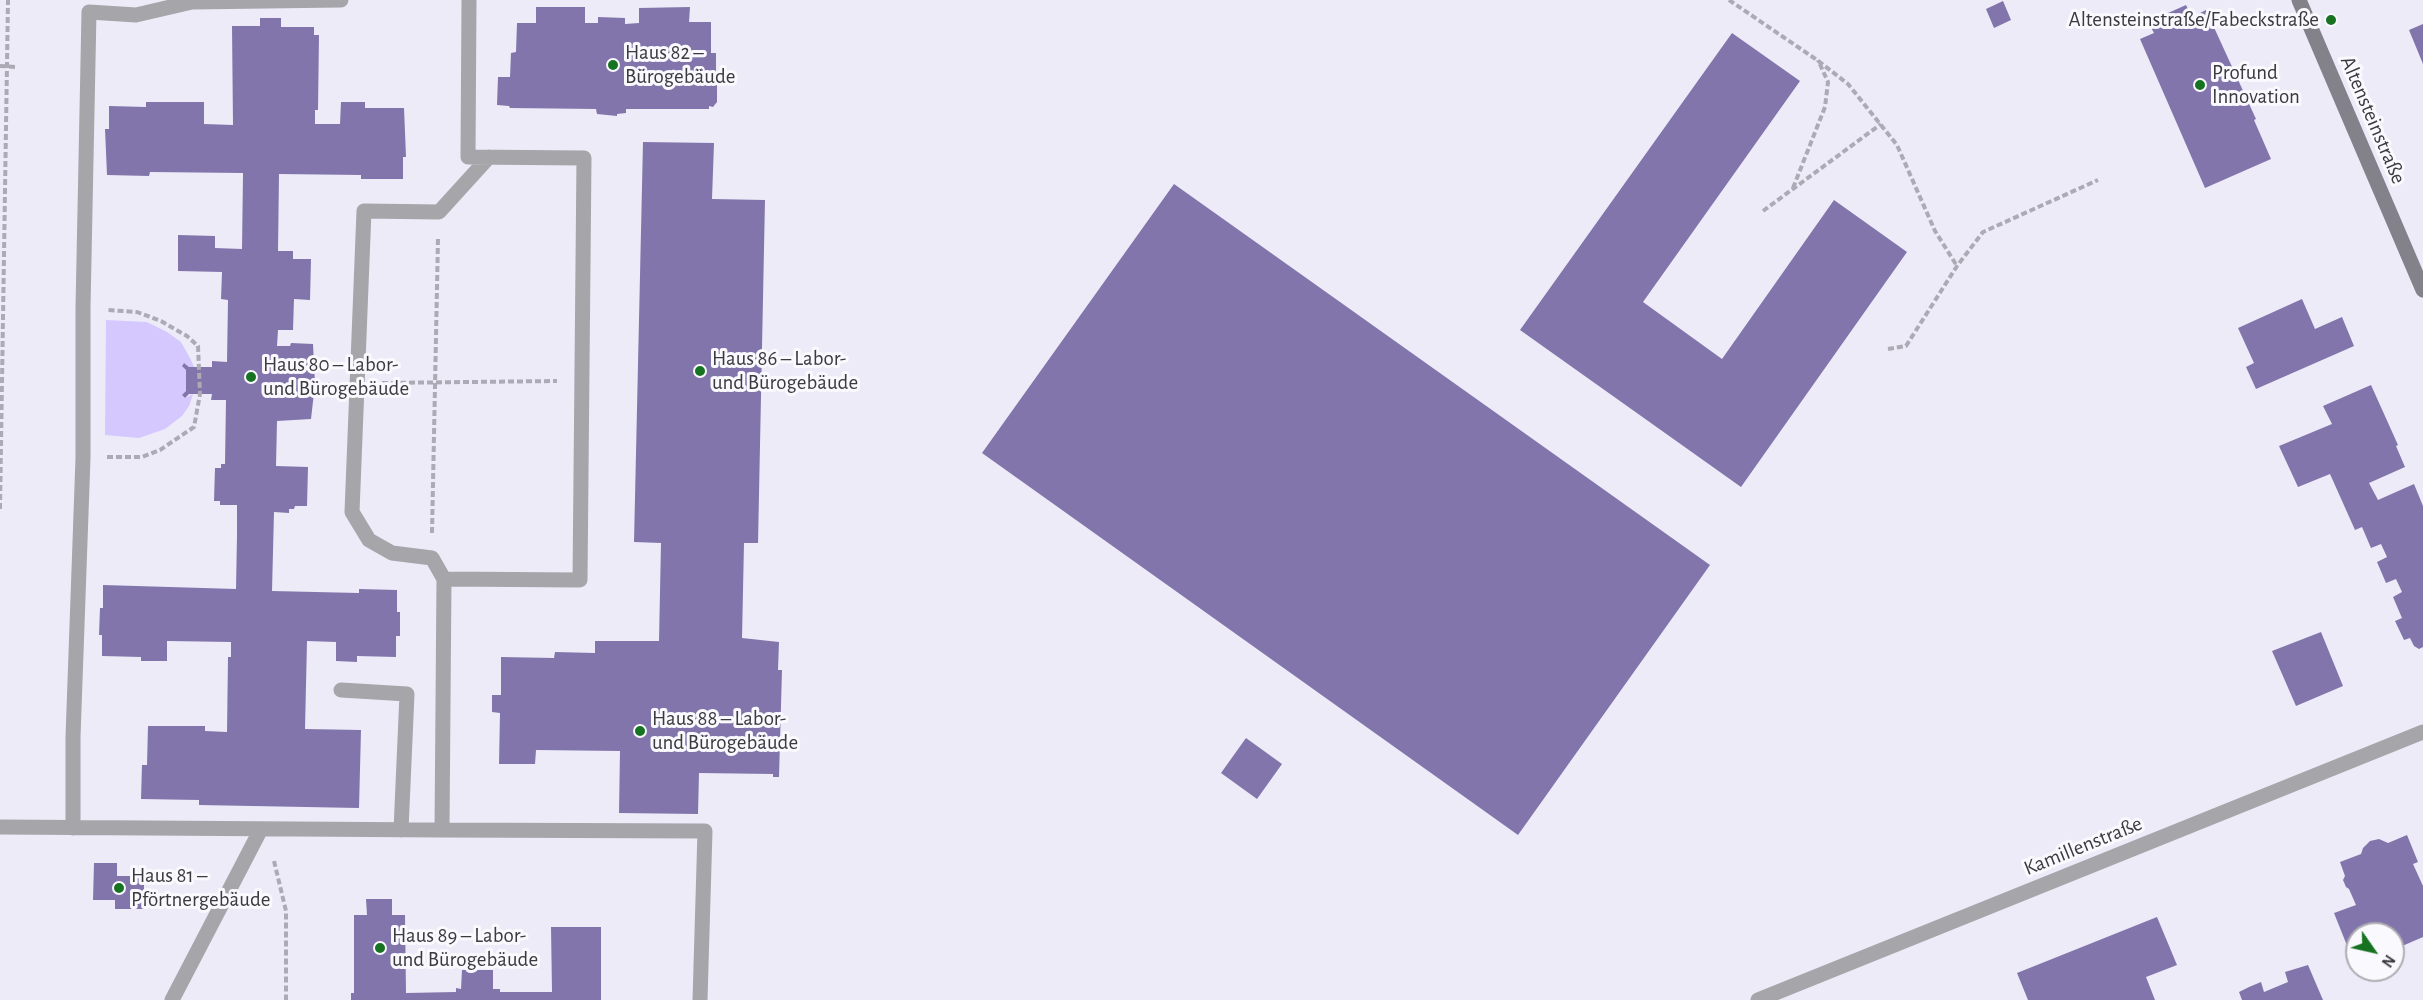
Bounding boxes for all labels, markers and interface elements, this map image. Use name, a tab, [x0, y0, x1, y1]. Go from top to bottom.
place label: Altensteinstraße/Fabeckstraße	[2068, 7, 2319, 33]
marker: Altensteinstraße/Fabeckstraße	[2324, 13, 2338, 27]
place label: Haus 82 – Bürogebäude	[625, 40, 736, 90]
street label: Altensteinstraße	[2335, 52, 2411, 188]
marker: Haus 82 – Bürogebäude	[606, 58, 620, 72]
place label: Profund Innovation	[2212, 60, 2300, 110]
marker: Profund Innovation	[2193, 78, 2207, 92]
place label: Haus 86 – Labor- und Bürogebäude	[712, 346, 858, 396]
place label: Haus 80 – Labor- und Bürogebäude	[263, 352, 409, 402]
marker: Haus 86 – Labor- und Bürogebäude	[693, 364, 707, 378]
marker: Haus 80 – Labor- und Bürogebäude	[244, 370, 258, 384]
place label: Haus 88 – Labor- und Bürogebäude	[652, 706, 798, 756]
marker: Haus 88 – Labor- und Bürogebäude	[633, 724, 647, 738]
street label: Kamillenstraße	[2020, 811, 2146, 881]
place label: Haus 81 – Pförtnergebäude	[131, 863, 270, 913]
marker: Haus 81 – Pförtnergebäude	[112, 881, 126, 895]
north arrow	[2345, 922, 2405, 982]
place label: Haus 89 – Labor- und Bürogebäude	[392, 923, 538, 973]
marker: Haus 89 – Labor- und Bürogebäude	[373, 941, 387, 955]
text: N	[2379, 952, 2398, 970]

